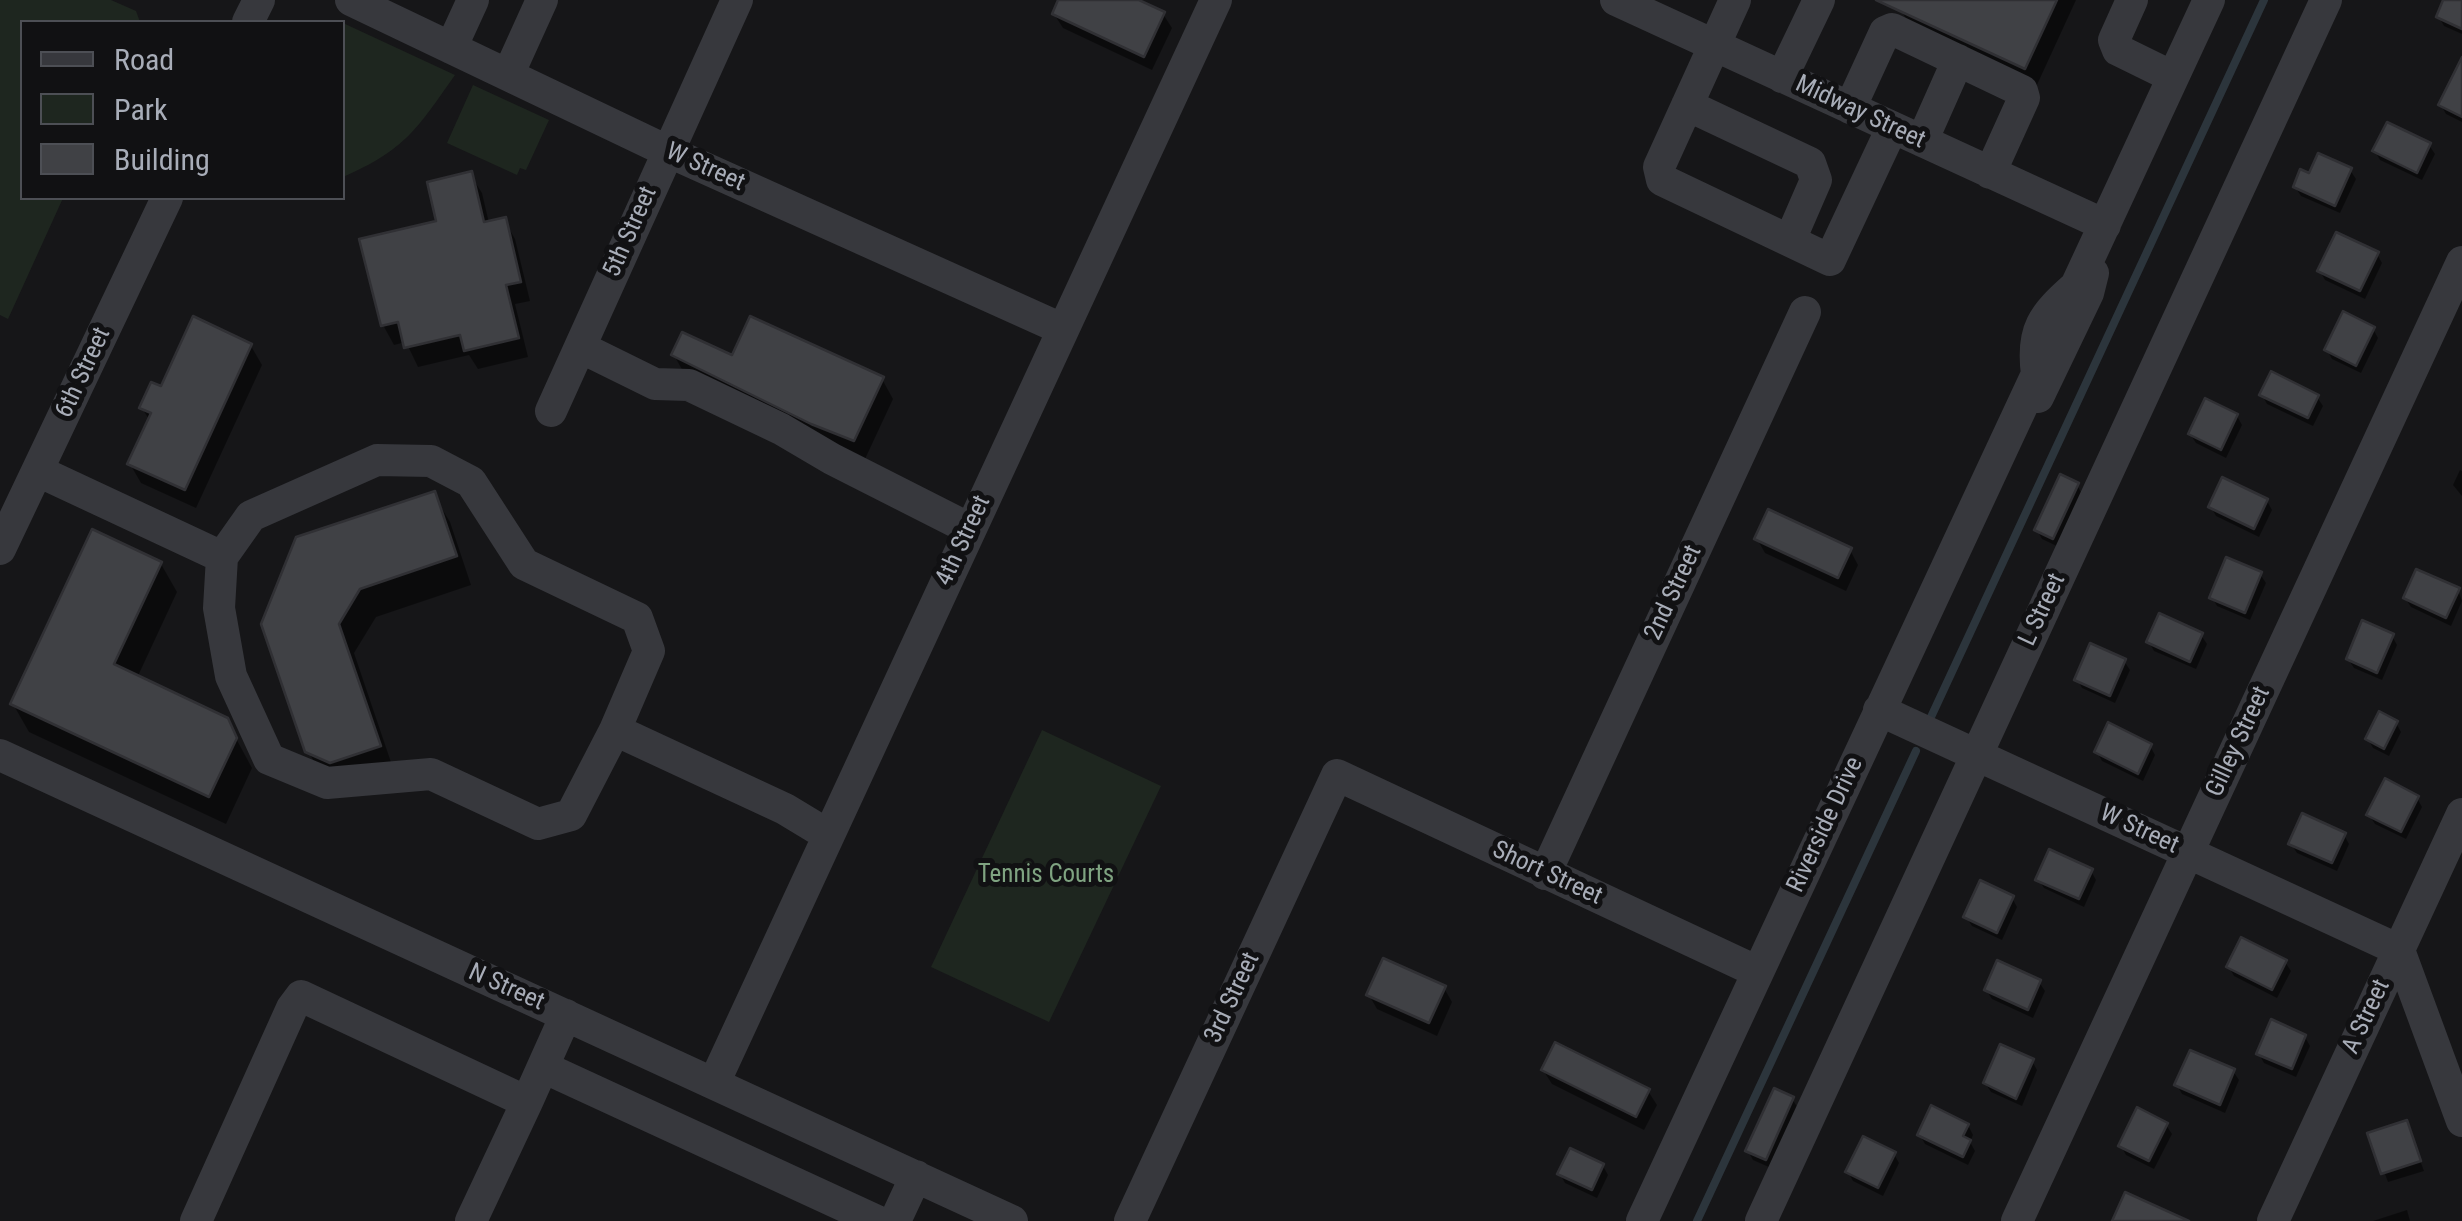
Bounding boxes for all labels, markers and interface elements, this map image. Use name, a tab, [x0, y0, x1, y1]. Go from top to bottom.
legend	[20, 20, 345, 200]
text: Road	[114, 42, 174, 77]
street label: Midway Street	[1790, 70, 1930, 156]
text: Park	[114, 92, 168, 127]
street label: W Street	[661, 137, 749, 199]
text: Building	[114, 142, 210, 177]
street label: 5th Street	[598, 182, 664, 282]
street label: 6th Street	[50, 323, 118, 423]
street label: 4th Street	[930, 491, 998, 591]
street label: 2nd Street	[1639, 541, 1709, 645]
street label: L Street	[2013, 569, 2073, 651]
street label: Gilley Street	[2200, 682, 2278, 802]
street label: Riverside Drive	[1782, 753, 1870, 897]
street label: W Street	[2095, 799, 2183, 861]
street label: Short Street	[1487, 836, 1607, 912]
park label: Tennis Courts	[978, 861, 1114, 891]
street label: 3rd Street	[1199, 948, 1267, 1048]
street label: N Street	[463, 958, 549, 1018]
street label: A Street	[2337, 975, 2397, 1059]

